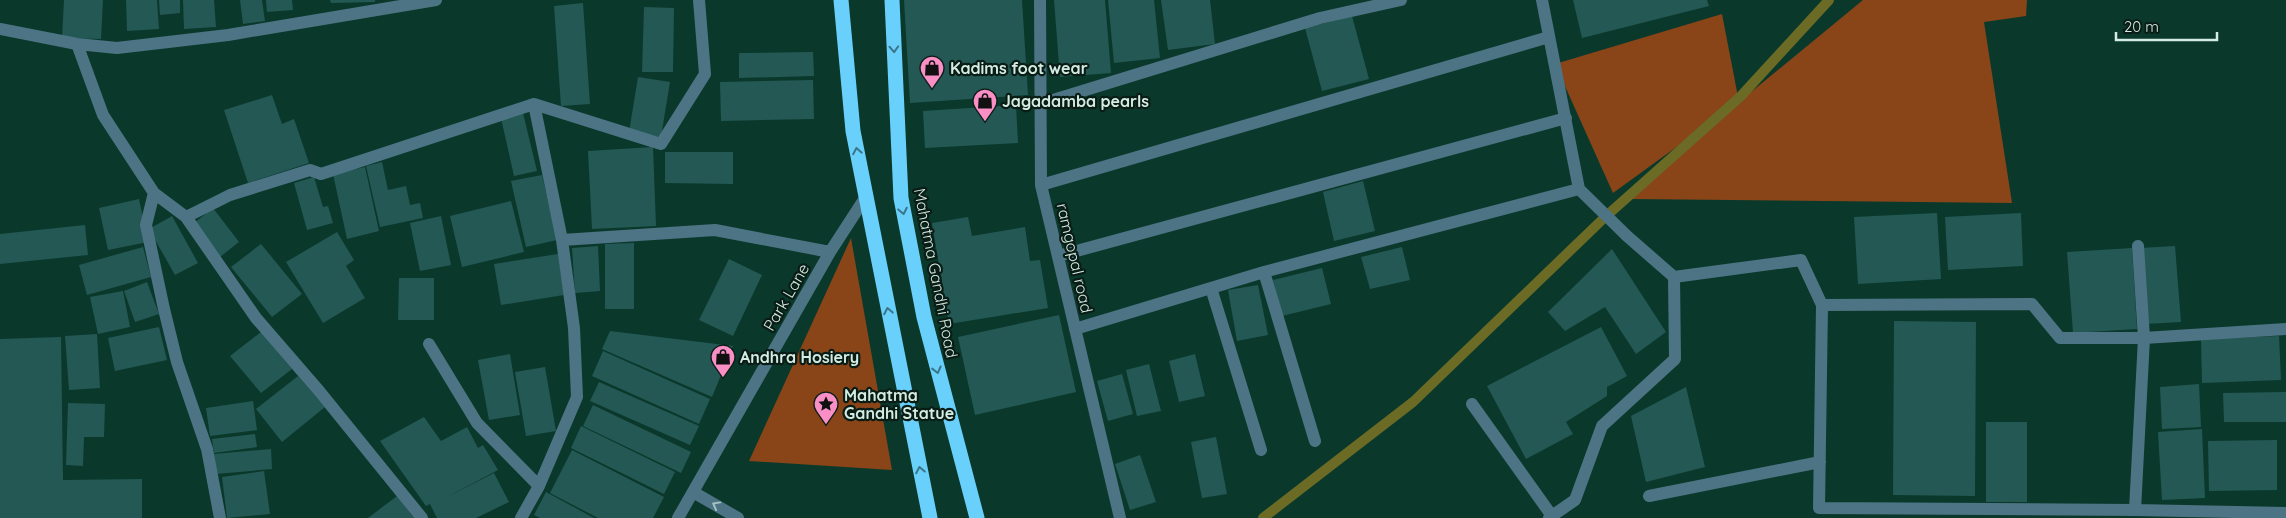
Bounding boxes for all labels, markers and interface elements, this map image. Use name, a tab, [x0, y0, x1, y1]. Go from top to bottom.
scale bar	[2116, 10, 2217, 42]
text: 20 m	[2124, 17, 2159, 36]
one-way arrow	[889, 45, 900, 53]
shop icon: Kadims foot wear	[919, 55, 945, 89]
place label: Kadims foot wear	[950, 58, 1088, 78]
shop icon: Jagadamba pearls	[972, 88, 998, 122]
place label: Jagadamba pearls	[1002, 91, 1149, 111]
one-way arrow	[852, 147, 863, 156]
street label: Mahatma Gandhi Road	[910, 186, 962, 360]
street label: ramgopal road	[1053, 201, 1097, 315]
one-way arrow	[898, 206, 908, 215]
street label: Park Lane	[759, 260, 813, 334]
one-way arrow	[884, 307, 894, 315]
shop icon: Andhra Hosiery	[710, 344, 736, 378]
place label: Andhra Hosiery	[740, 347, 859, 367]
one-way arrow	[931, 365, 942, 374]
place label: Mahatma Gandhi Statue	[844, 385, 954, 423]
place icon: Mahatma Gandhi Statue	[813, 391, 839, 425]
one-way arrow	[916, 466, 926, 475]
one-way arrow	[712, 502, 721, 512]

